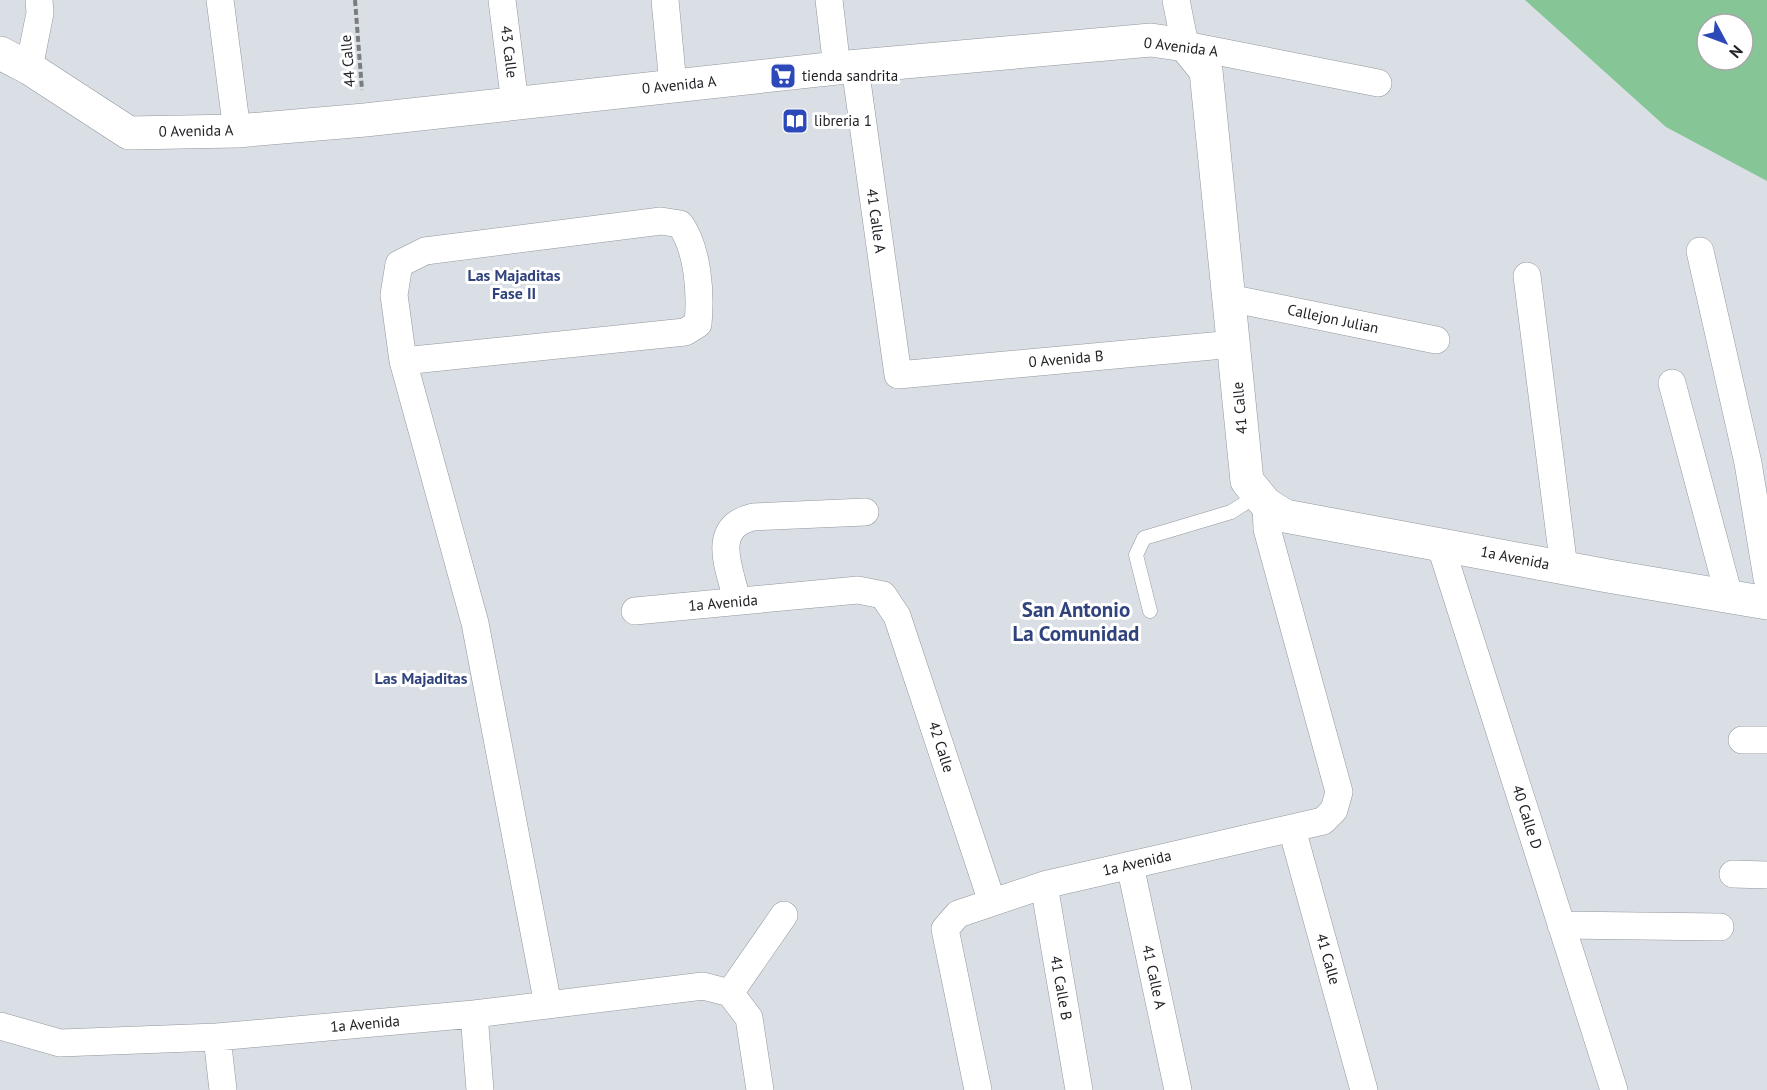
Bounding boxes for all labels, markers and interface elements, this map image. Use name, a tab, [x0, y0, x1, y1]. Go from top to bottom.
north arrow	[1695, 12, 1755, 72]
street label: 43 Calle	[497, 25, 522, 79]
street label: 0 Avenida A	[1143, 33, 1219, 61]
street label: 44 Calle	[336, 34, 359, 88]
text: N	[1725, 41, 1747, 62]
supermarket icon: tienda sandrita	[768, 61, 798, 91]
place label: tienda sandrita	[802, 66, 898, 85]
street label: 0 Avenida A	[641, 71, 717, 98]
library icon: libreria 1	[780, 106, 810, 136]
place label: libreria 1	[814, 111, 872, 130]
street label: 0 Avenida A	[158, 120, 234, 141]
street label: 41 Calle A	[863, 188, 890, 255]
district label: Las Majaditas Fase II	[467, 265, 561, 303]
street label: Callejon Julian	[1286, 300, 1381, 337]
street label: 0 Avenida B	[1028, 346, 1104, 371]
street label: 41 Calle	[1228, 381, 1251, 435]
street label: 1a Avenida	[1479, 542, 1551, 573]
street label: 1a Avenida	[687, 590, 759, 615]
district label: San Antonio La Comunidad	[1013, 596, 1139, 647]
district label: Las Majaditas	[374, 668, 468, 688]
street label: 42 Calle	[924, 719, 959, 775]
street label: 40 Calle D	[1508, 782, 1547, 851]
street label: 1a Avenida	[1101, 845, 1173, 880]
street label: 41 Calle	[1312, 931, 1345, 987]
street label: 41 Calle A	[1138, 943, 1171, 1011]
street label: 41 Calle B	[1046, 954, 1077, 1022]
street label: 1a Avenida	[329, 1011, 401, 1036]

